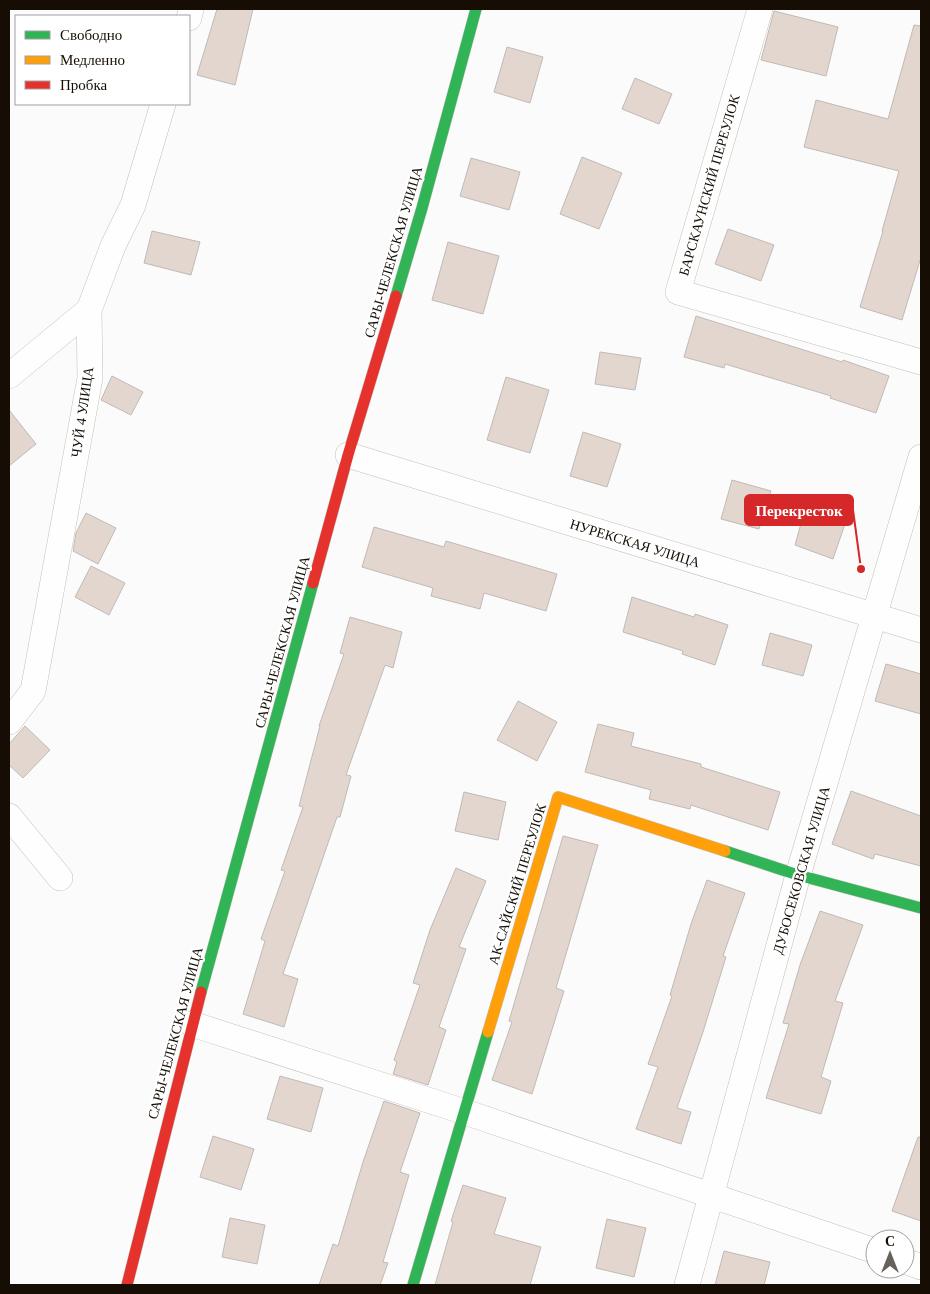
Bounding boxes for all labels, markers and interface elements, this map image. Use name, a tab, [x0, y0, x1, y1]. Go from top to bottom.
legend	[15, 15, 190, 105]
text: Свободно	[60, 27, 122, 43]
text: Медленно	[60, 52, 125, 68]
text: Пробка	[60, 77, 108, 93]
street label: БАРСКАУНСКИЙ ПЕРЕУЛОК	[675, 92, 743, 278]
street label: САРЫ-ЧЕЛЕКСКАЯ УЛИЦА	[362, 164, 425, 340]
street label: ЧУЙ 4 УЛИЦА	[68, 365, 96, 458]
callout: Перекресток	[745, 495, 853, 525]
text: Перекресток	[755, 503, 843, 519]
street label: НУРЕКСКАЯ УЛИЦА	[568, 517, 703, 571]
street label: САРЫ-ЧЕЛЕКСКАЯ УЛИЦА	[252, 554, 313, 730]
street label: ДУБОСЕКОВСКАЯ УЛИЦА	[770, 784, 833, 956]
street label: АК-САЙСКИЙ ПЕРЕУЛОК	[485, 801, 549, 967]
street label: САРЫ-ЧЕЛЕКСКАЯ УЛИЦА	[145, 945, 206, 1121]
north arrow	[865, 1229, 915, 1279]
text: С	[885, 1234, 895, 1249]

